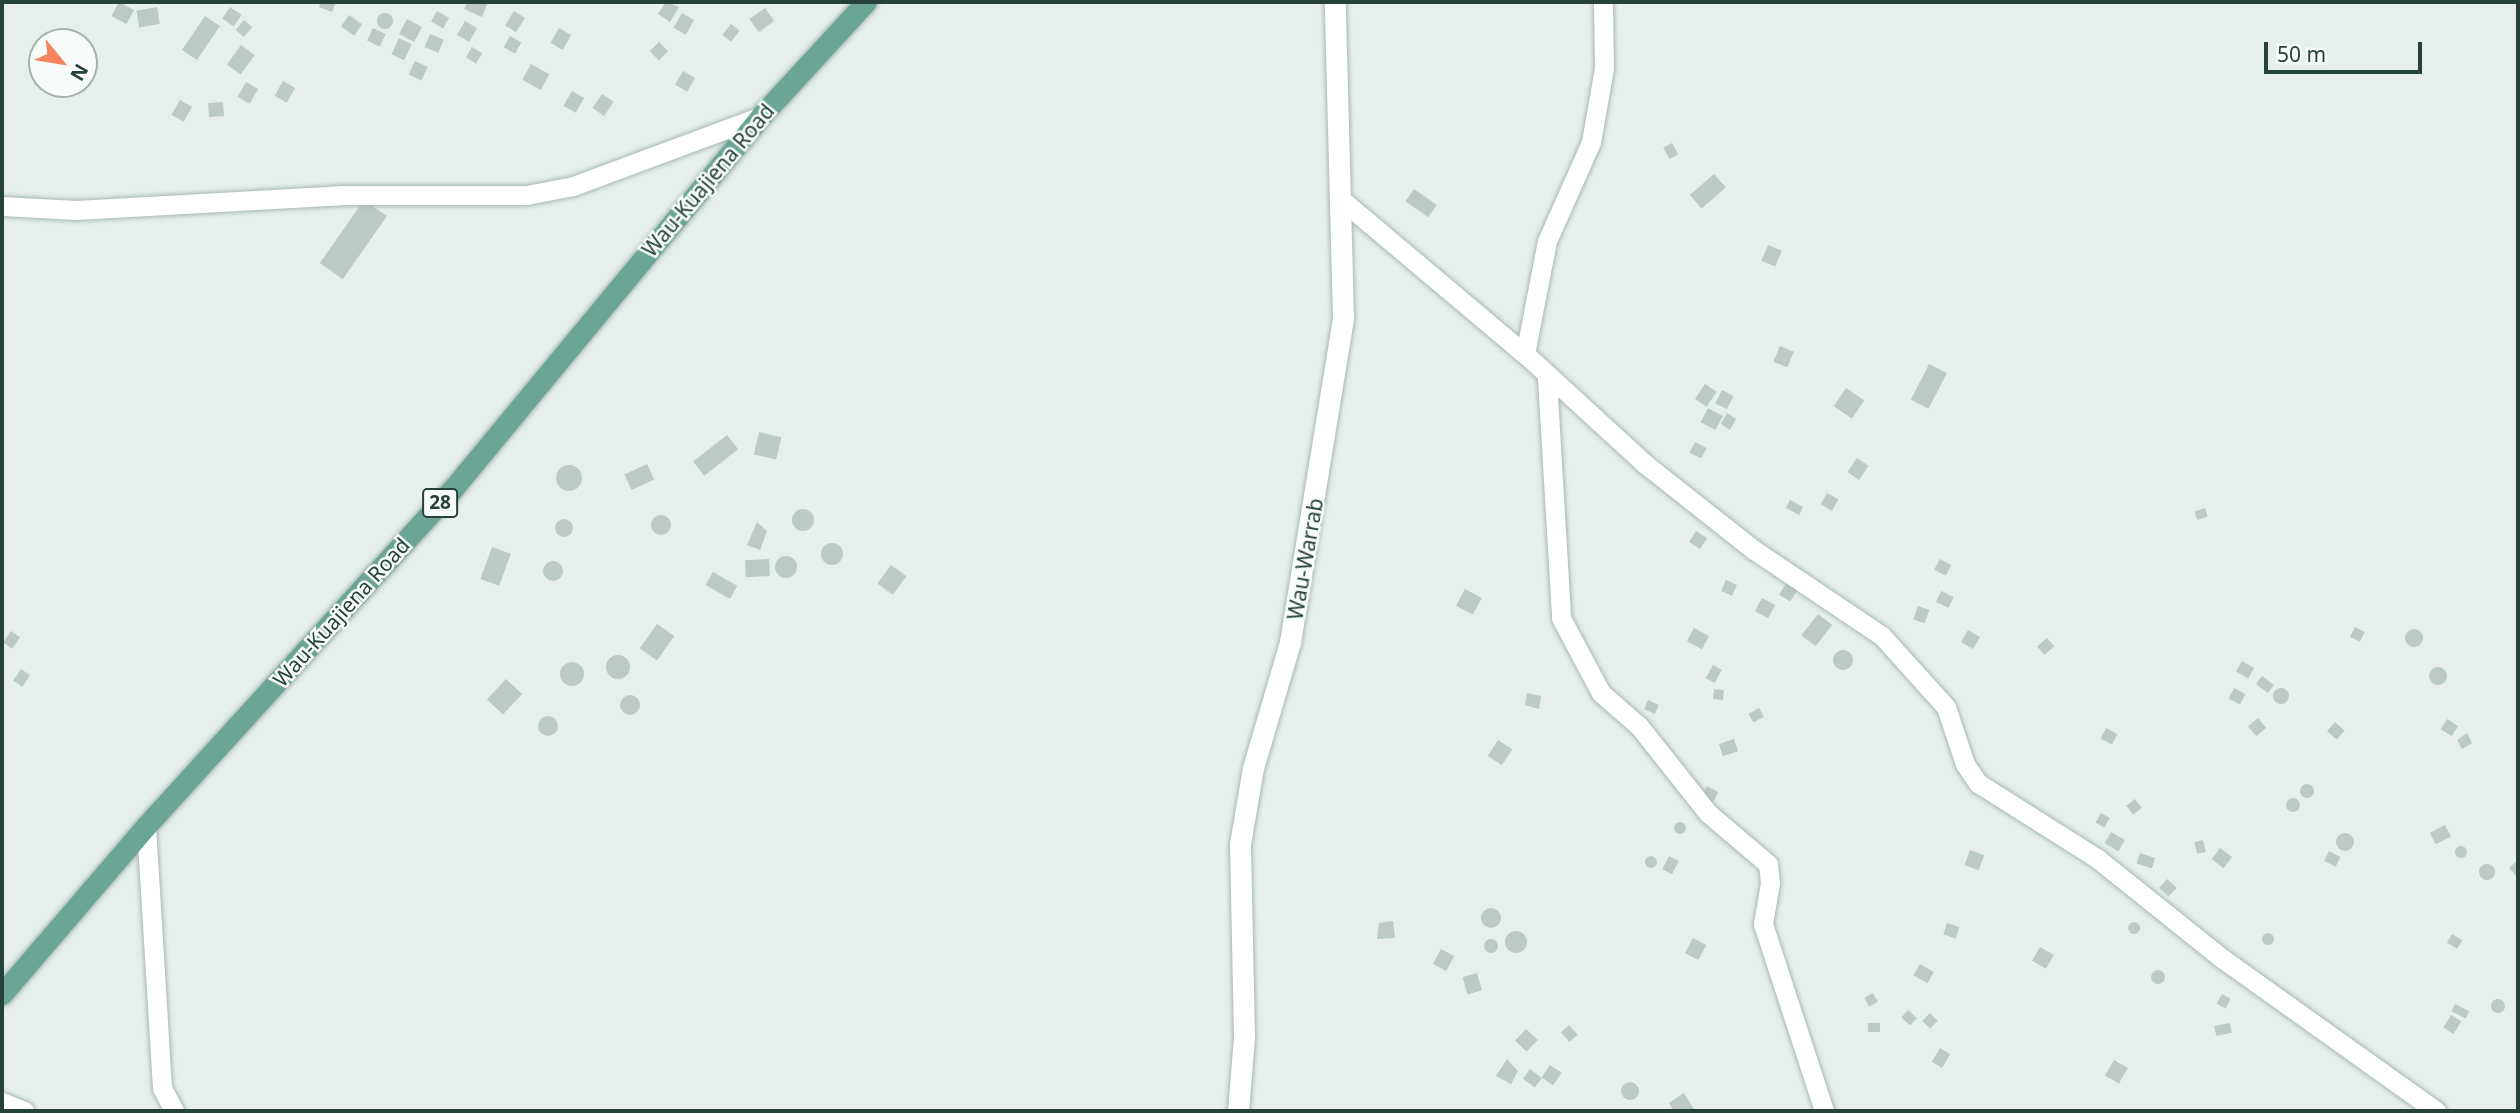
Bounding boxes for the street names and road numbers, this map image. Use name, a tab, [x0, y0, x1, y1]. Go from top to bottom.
street label: Wau-Kuajiena Road	[637, 98, 779, 262]
road number: 28	[421, 488, 459, 518]
street label: Wau-Warrab	[1282, 496, 1328, 622]
street label: Wau-Kuajiena Road	[267, 532, 415, 692]

